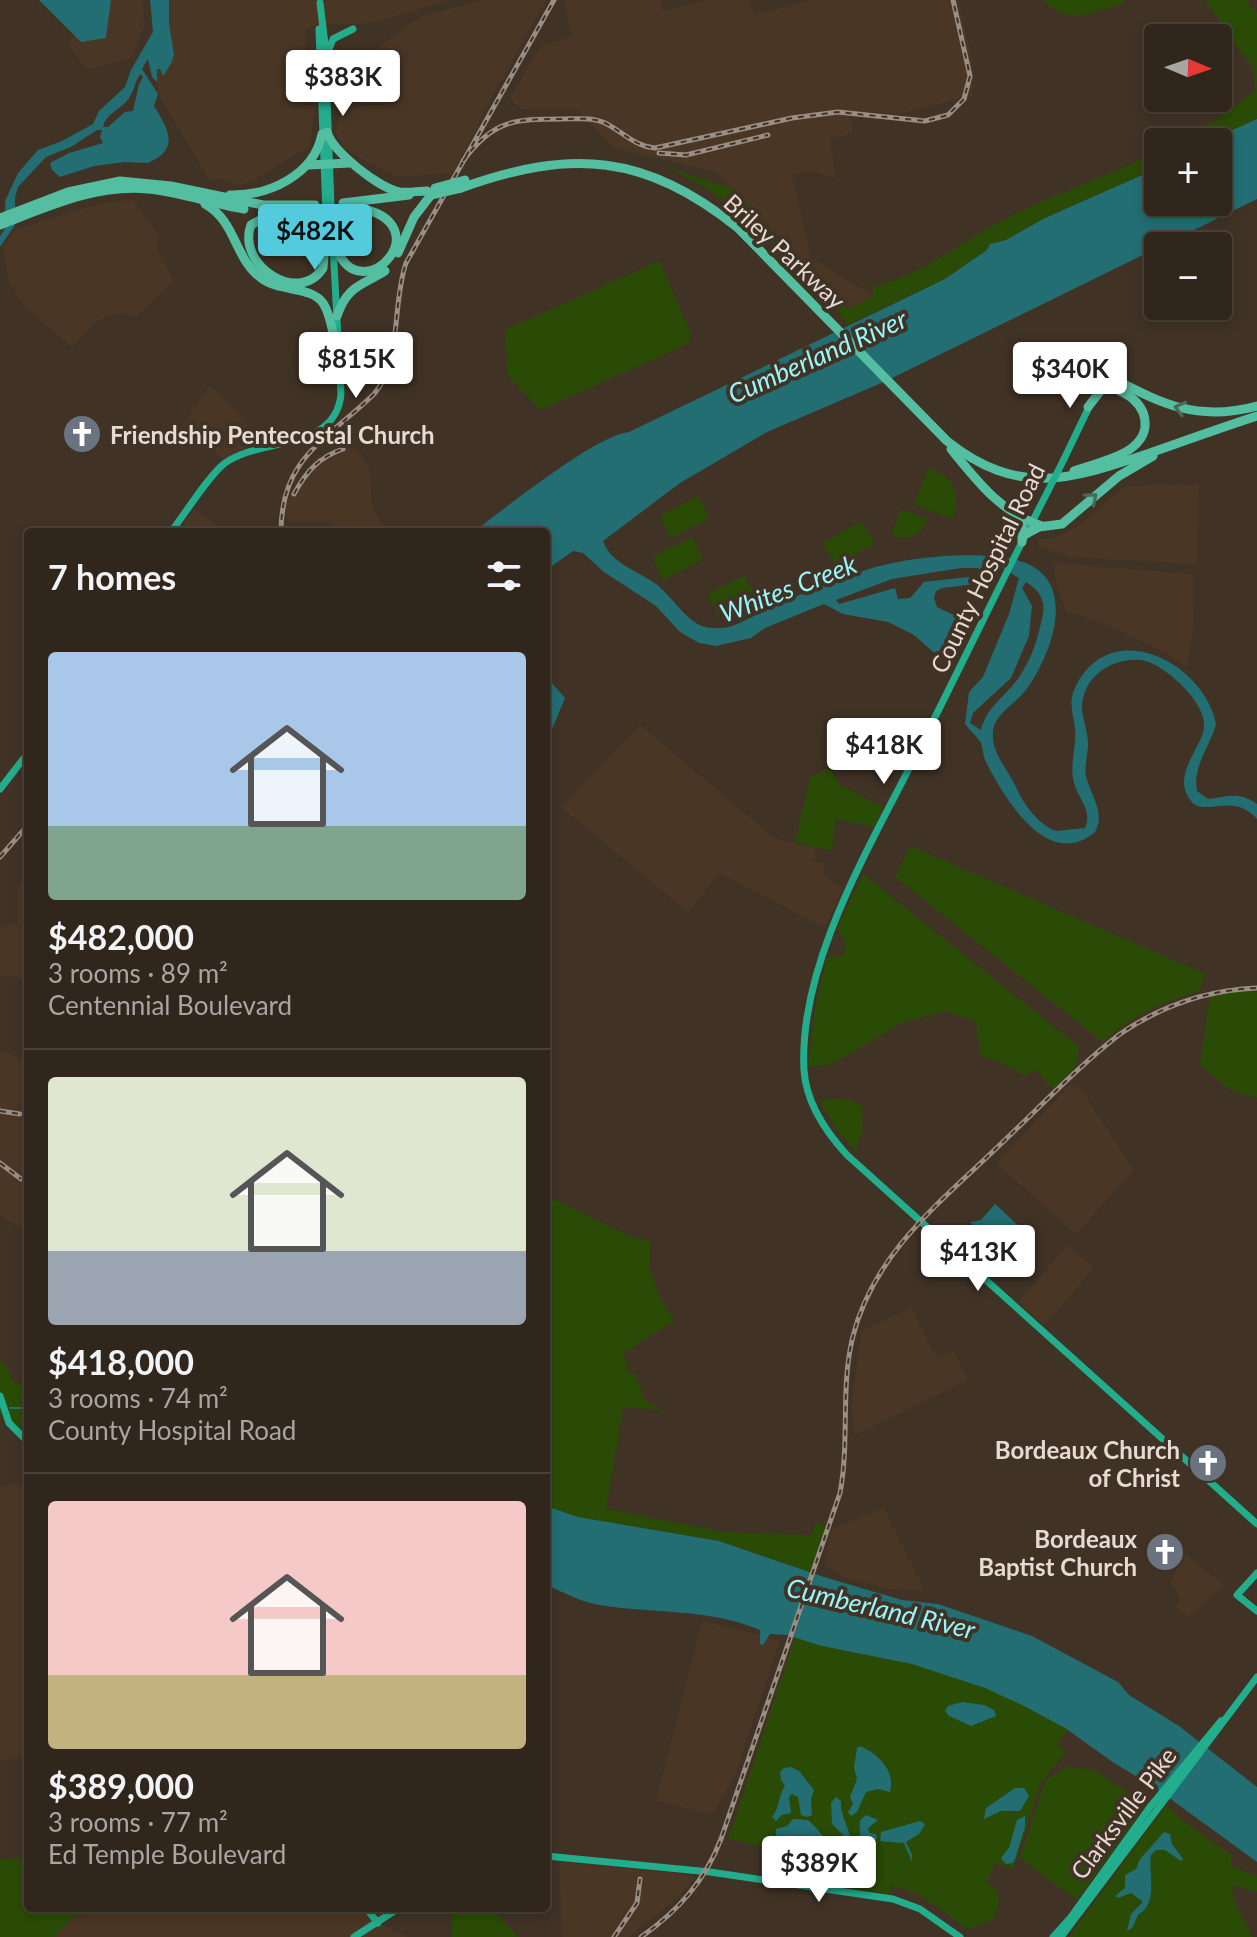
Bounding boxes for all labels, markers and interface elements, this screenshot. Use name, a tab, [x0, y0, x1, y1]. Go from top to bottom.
north arrow	[1144, 24, 1232, 112]
map controls	[1144, 24, 1232, 320]
pin: $383K	[287, 50, 399, 118]
text: $383K	[304, 60, 382, 92]
button: +	[1144, 128, 1232, 216]
street label: Briley Parkway	[718, 187, 852, 315]
pin: $482K	[259, 204, 371, 272]
text: $482K	[276, 214, 354, 246]
button: −	[1144, 232, 1232, 320]
water label: Cumberland River	[723, 302, 912, 410]
pin: $815K	[300, 332, 412, 400]
text: $815K	[317, 342, 395, 374]
pin: $340K	[1014, 342, 1126, 410]
text: $340K	[1031, 352, 1109, 384]
one-way arrow	[1174, 401, 1188, 418]
church icon: Friendship Pentecostal Church	[61, 413, 103, 455]
place label: Friendship Pentecostal Church	[110, 420, 435, 449]
street label: County Hospital Road	[924, 459, 1050, 677]
one-way arrow	[1083, 493, 1098, 508]
water label: Whites Creek	[715, 547, 862, 629]
icon: filters	[482, 554, 526, 598]
text: 7 homes	[48, 556, 176, 597]
icon: home	[215, 704, 359, 848]
pin: $418K	[828, 718, 940, 786]
text: $418K	[845, 728, 923, 760]
text: $482,000	[48, 916, 194, 957]
text: 3 rooms · 89 m²	[48, 957, 228, 989]
text: Centennial Boulevard	[48, 989, 292, 1021]
icon: home	[215, 1129, 359, 1273]
pin: $413K	[922, 1225, 1034, 1293]
text: $413K	[939, 1235, 1017, 1267]
text: $418,000	[48, 1341, 194, 1382]
text: 3 rooms · 74 m²	[48, 1382, 228, 1414]
text: County Hospital Road	[48, 1414, 296, 1446]
place label: Bordeaux Church of Christ	[995, 1435, 1180, 1492]
church icon: Bordeaux Church of Christ	[1187, 1442, 1229, 1484]
place label: Bordeaux Baptist Church	[978, 1524, 1137, 1581]
church icon: Bordeaux Baptist Church	[1144, 1531, 1186, 1573]
icon: home	[215, 1553, 359, 1697]
water label: Cumberland River	[784, 1571, 979, 1645]
street label: Clarksville Pike	[1064, 1741, 1182, 1885]
text: $389,000	[48, 1765, 194, 1806]
text: 3 rooms · 77 m²	[48, 1806, 228, 1838]
pin: $389K	[763, 1836, 875, 1904]
text: Ed Temple Boulevard	[48, 1838, 286, 1870]
text: $389K	[780, 1846, 858, 1878]

